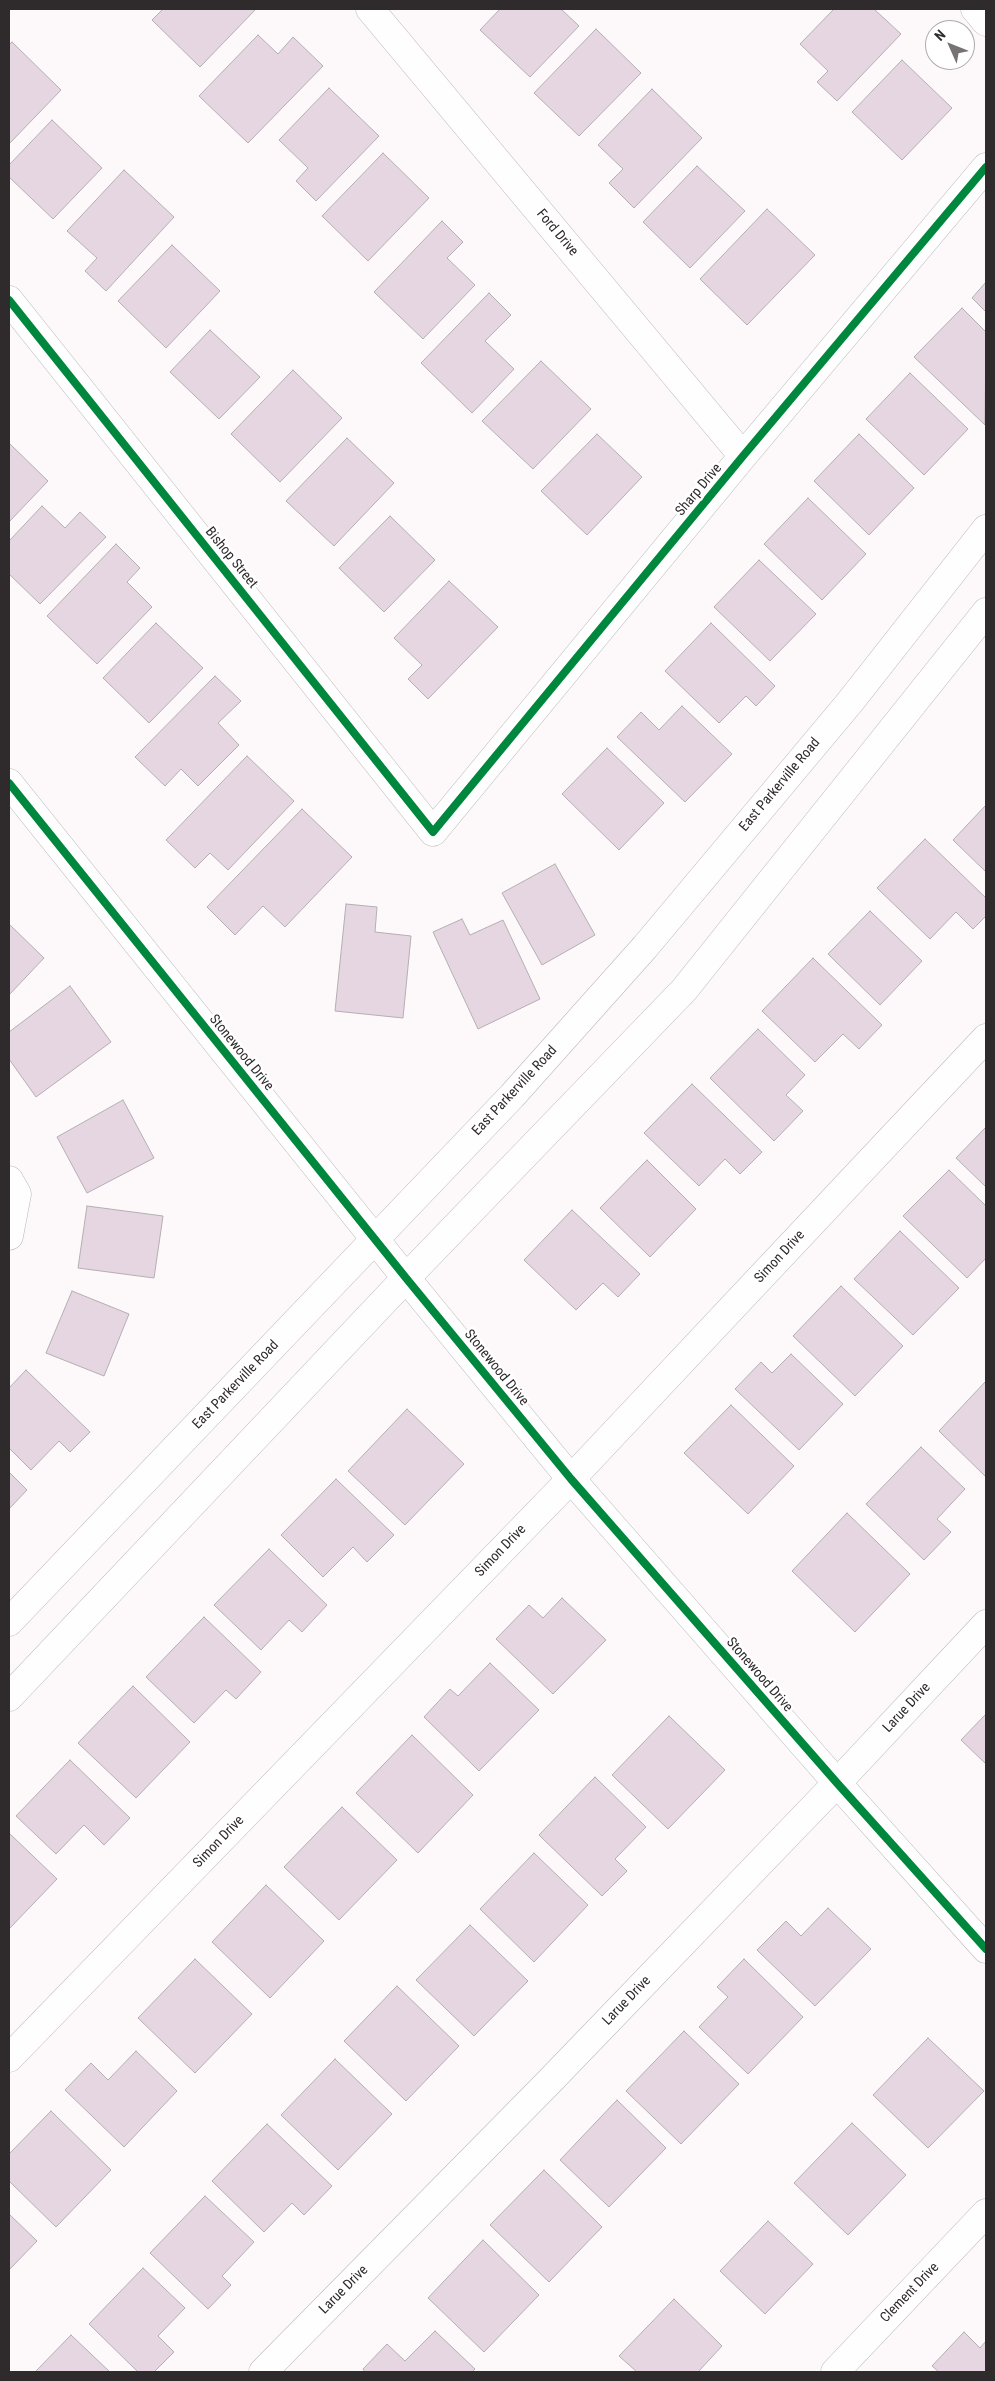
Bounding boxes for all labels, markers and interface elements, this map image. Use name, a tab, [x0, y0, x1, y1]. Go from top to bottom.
north arrow	[925, 20, 975, 70]
text: N	[931, 27, 949, 44]
street label: Ford Drive	[533, 206, 581, 260]
street label: Sharp Drive	[672, 460, 726, 520]
street label: Bishop Street	[201, 524, 261, 592]
street label: East Parkerville Road	[736, 735, 824, 835]
street label: Stonewood Drive	[205, 1012, 277, 1094]
street label: East Parkerville Road	[469, 1043, 561, 1139]
street label: Simon Drive	[751, 1227, 809, 1287]
street label: Stonewood Drive	[460, 1327, 532, 1409]
street label: East Parkerville Road	[189, 1337, 283, 1433]
street label: Simon Drive	[472, 1521, 530, 1581]
street label: Stonewood Drive	[722, 1634, 796, 1716]
street label: Larue Drive	[880, 1680, 934, 1736]
street label: Simon Drive	[190, 1812, 248, 1872]
street label: Larue Drive	[599, 1973, 655, 2029]
street label: Clement Drive	[877, 2260, 943, 2326]
street label: Larue Drive	[316, 2262, 372, 2318]

